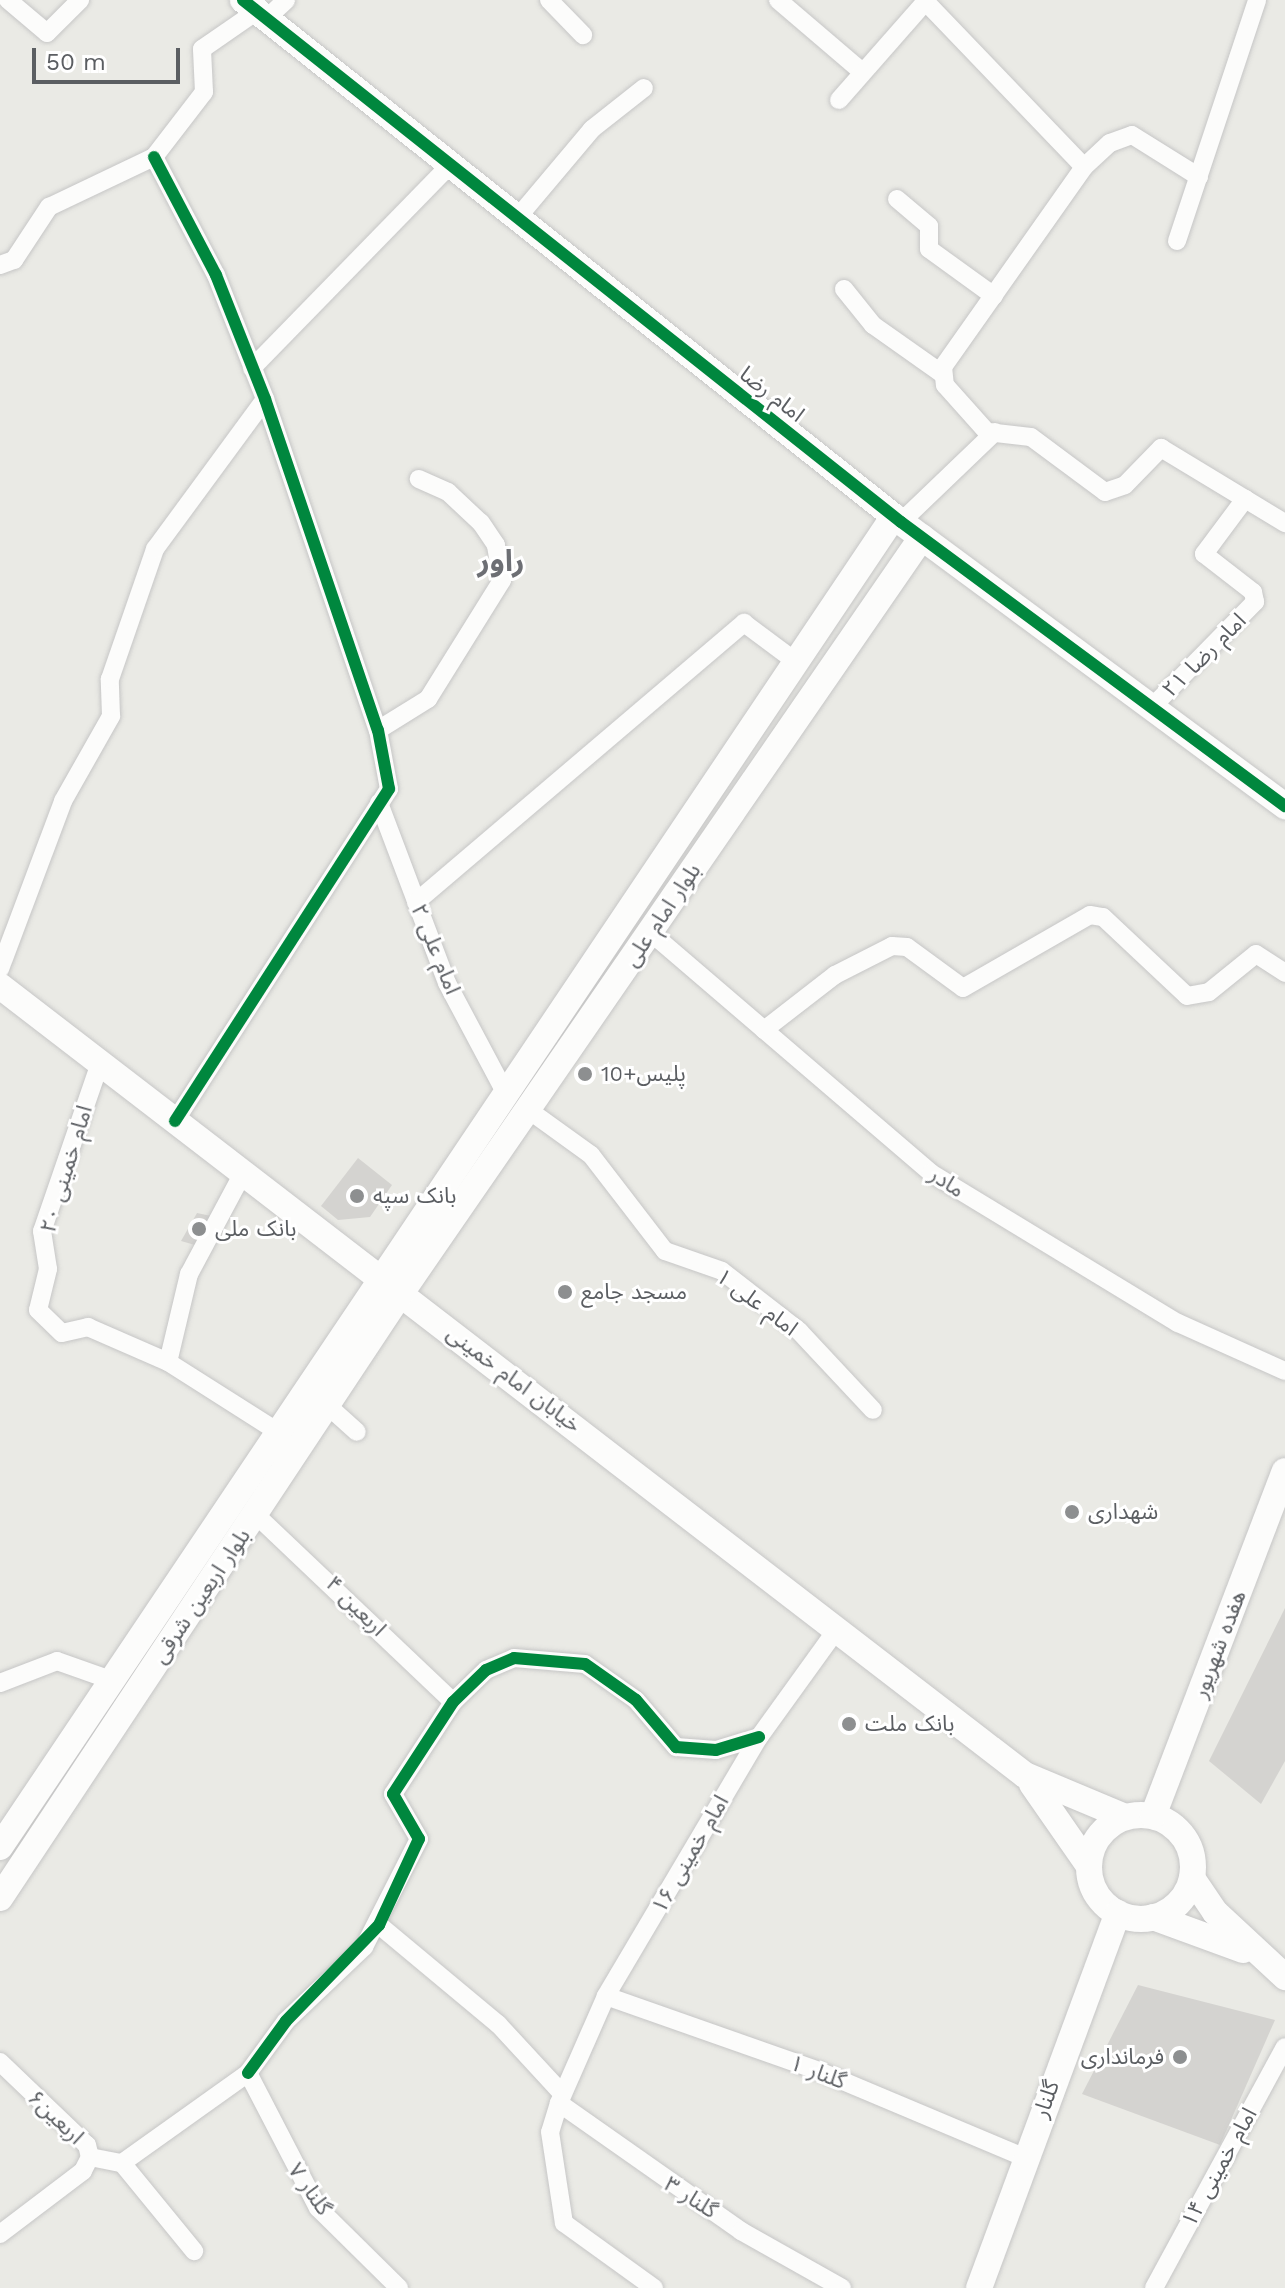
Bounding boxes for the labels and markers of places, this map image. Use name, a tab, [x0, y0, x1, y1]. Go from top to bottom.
place label: پلیس+10	[601, 1061, 686, 1087]
marker: پلیس+10	[576, 1065, 594, 1083]
place label: بانک سپه	[373, 1183, 456, 1209]
marker: بانک سپه	[348, 1187, 366, 1205]
place label: بانک ملی	[215, 1216, 297, 1242]
marker: بانک ملی	[190, 1220, 208, 1238]
place label: مسجد جامع	[581, 1279, 687, 1305]
marker: مسجد جامع	[556, 1283, 574, 1301]
place label: شهداری	[1088, 1499, 1158, 1525]
marker: شهداری	[1063, 1503, 1081, 1521]
place label: بانک ملت	[865, 1711, 954, 1737]
marker: بانک ملت	[840, 1715, 858, 1733]
place label: فرمانداری	[1081, 2044, 1164, 2070]
marker: فرمانداری	[1171, 2048, 1189, 2066]

